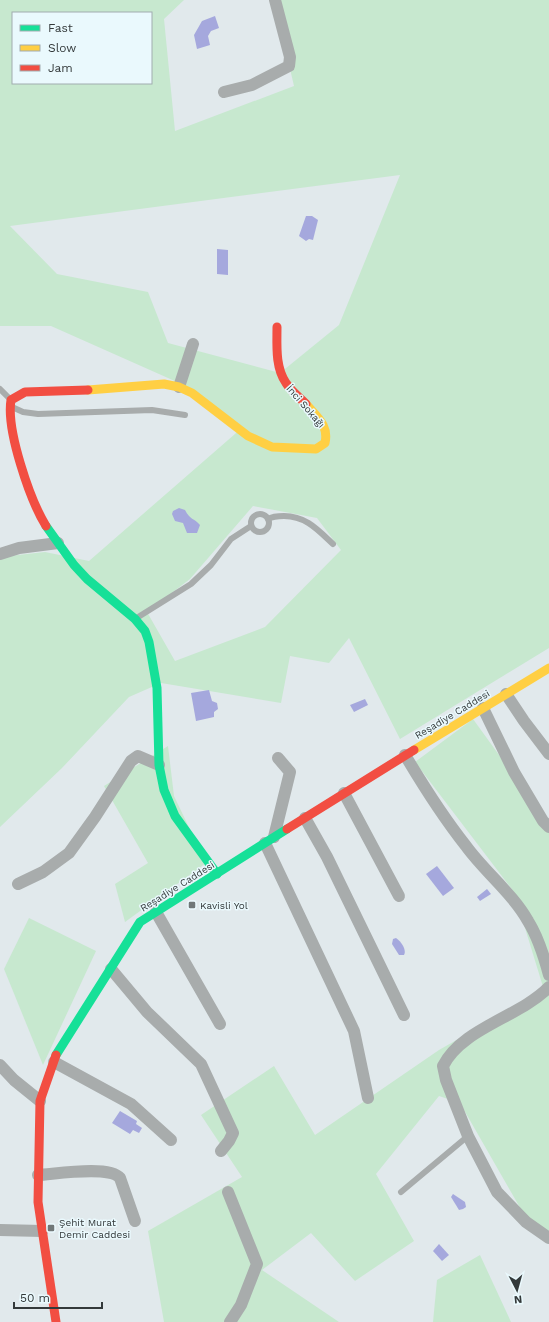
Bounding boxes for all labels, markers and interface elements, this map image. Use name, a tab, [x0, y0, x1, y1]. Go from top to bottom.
legend	[12, 12, 152, 84]
text: Fast	[48, 21, 73, 35]
text: Slow	[48, 41, 76, 55]
text: Jam	[48, 61, 73, 75]
street label: İnci Sokağı	[284, 383, 327, 430]
street label: Reşadiye Caddesi	[413, 688, 492, 741]
street label: Reşadiye Caddesi	[138, 859, 216, 914]
marker: Kavisli Yol	[187, 900, 197, 910]
place label: Kavisli Yol	[200, 900, 248, 911]
place label: Şehit Murat Demir Caddesi	[59, 1217, 130, 1240]
marker: Şehit Murat Demir Caddesi	[46, 1223, 56, 1233]
north arrow	[497, 1270, 537, 1310]
scale bar	[14, 1284, 102, 1310]
text: 50 m	[20, 1291, 50, 1305]
text: N	[513, 1293, 523, 1306]

